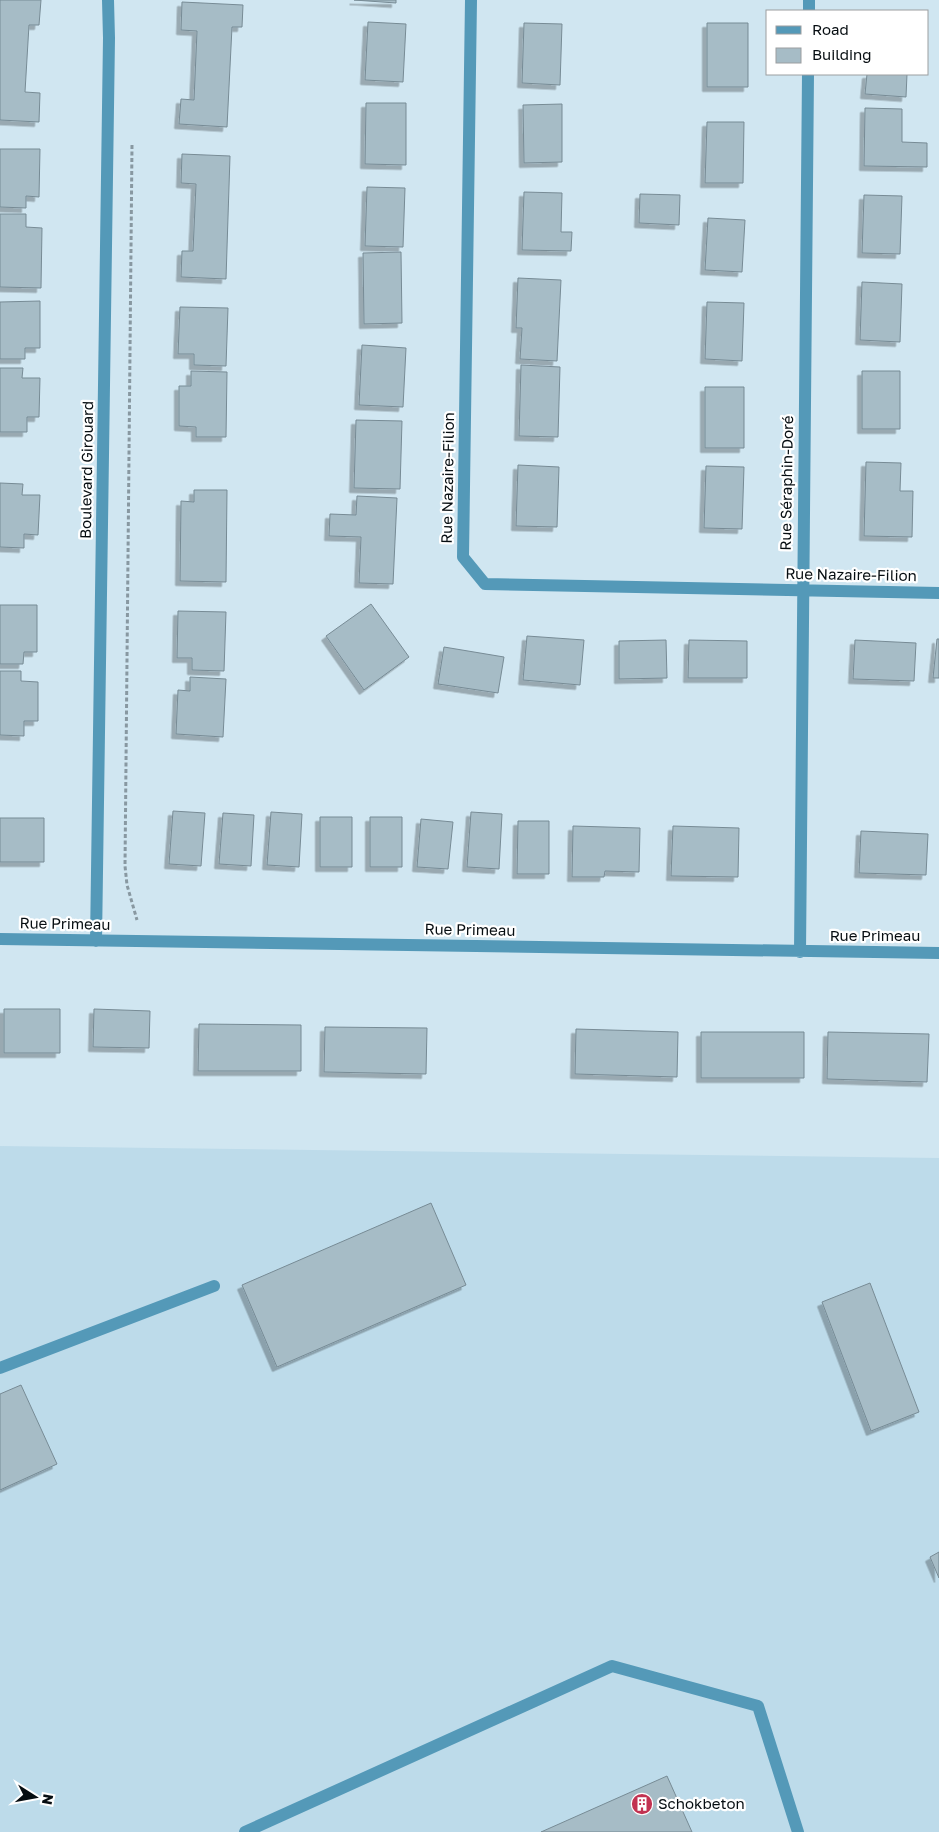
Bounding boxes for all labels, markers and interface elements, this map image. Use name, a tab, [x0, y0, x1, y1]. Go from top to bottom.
legend	[766, 10, 929, 75]
text: Road	[812, 20, 849, 38]
text: Building	[812, 45, 872, 63]
street label: Boulevard Girouard	[76, 401, 96, 539]
street label: Rue Nazaire-Filion	[437, 412, 457, 544]
street label: Rue Séraphin-Doré	[776, 415, 796, 551]
street label: Rue Nazaire-Filion	[785, 564, 917, 584]
street label: Rue Primeau	[20, 913, 110, 933]
street label: Rue Primeau	[425, 919, 515, 939]
street label: Rue Primeau	[830, 926, 920, 944]
north arrow	[10, 1772, 60, 1822]
building icon: Schokbeton	[630, 1792, 654, 1816]
text: N	[39, 1793, 58, 1806]
place label: Schokbeton	[658, 1794, 745, 1812]

